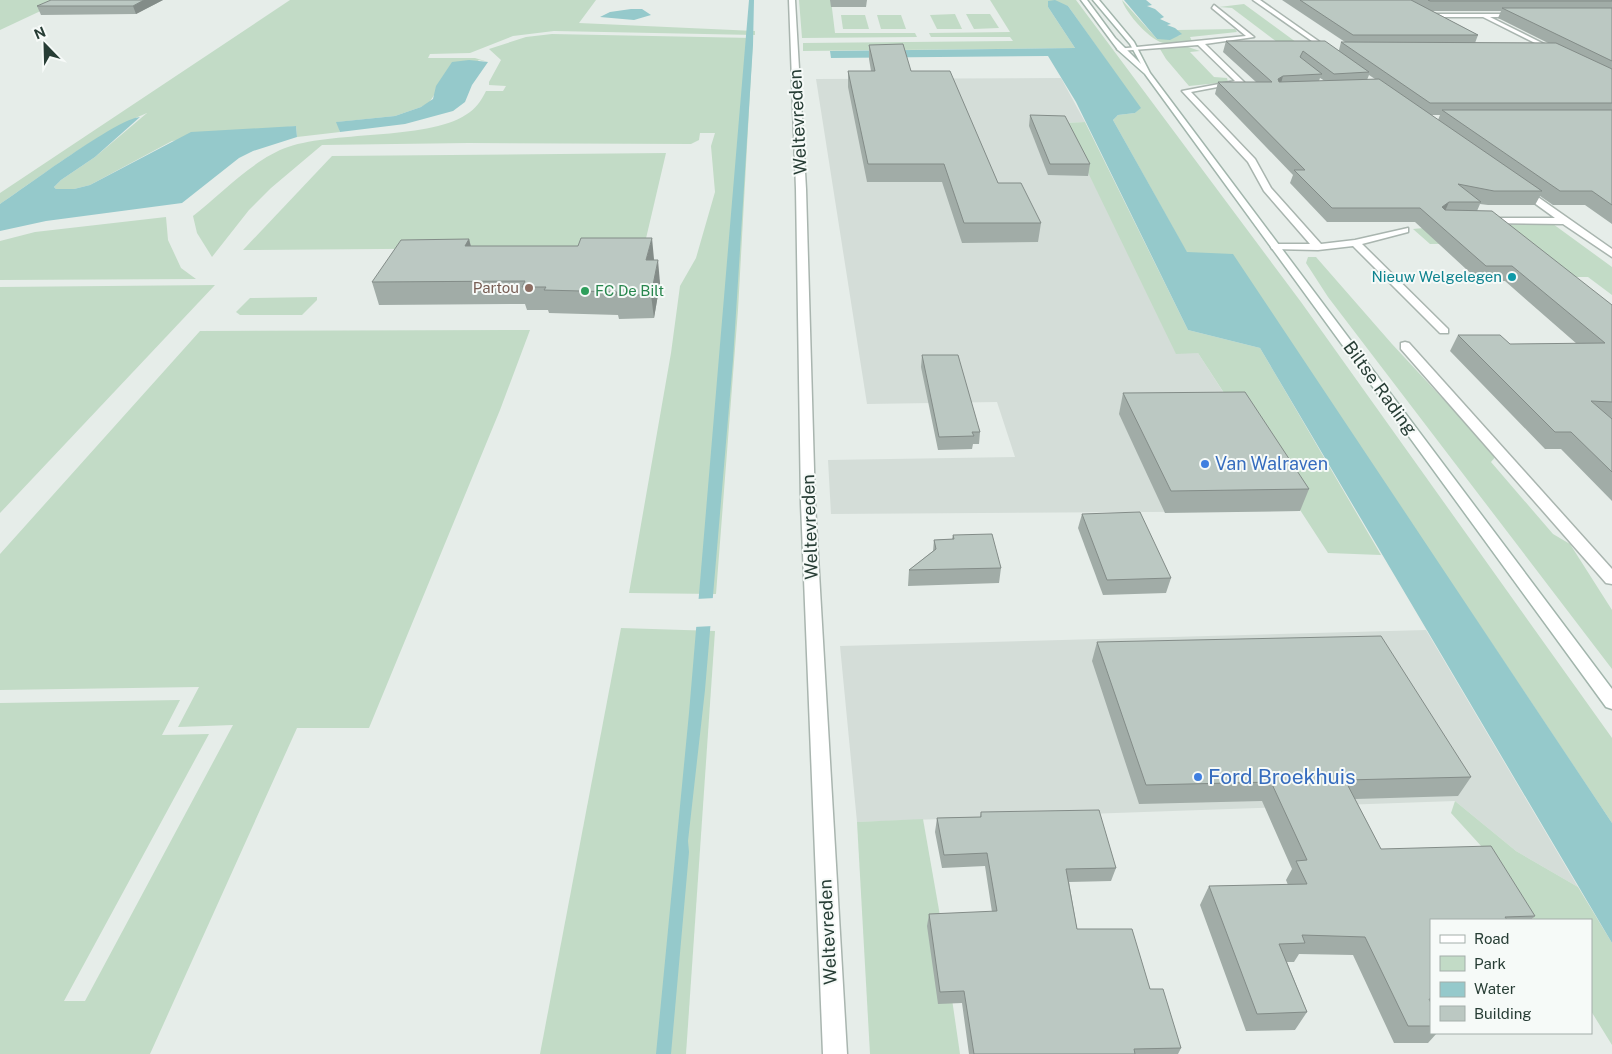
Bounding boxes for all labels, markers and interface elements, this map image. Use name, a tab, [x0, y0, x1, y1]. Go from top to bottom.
north arrow	[20, 20, 70, 70]
text: N	[32, 24, 48, 43]
street label: Weltevreden	[784, 69, 811, 175]
place label: Nieuw Welgelegen	[1372, 268, 1502, 285]
marker: Nieuw Welgelegen	[1506, 271, 1518, 283]
place label: Partou	[473, 279, 519, 296]
marker: Partou	[523, 282, 535, 294]
place label: FC De Bilt	[595, 282, 664, 299]
marker: FC De Bilt	[579, 285, 591, 297]
street label: Biltse Rading	[1339, 337, 1421, 439]
place label: Van Walraven	[1215, 453, 1328, 474]
marker: Van Walraven	[1199, 458, 1211, 470]
street label: Weltevreden	[797, 474, 822, 580]
place label: Ford Broekhuis	[1208, 764, 1356, 789]
marker: Ford Broekhuis	[1192, 771, 1204, 783]
street label: Weltevreden	[814, 879, 841, 985]
legend	[1430, 919, 1592, 1034]
text: Road	[1474, 930, 1510, 947]
text: Park	[1474, 955, 1506, 972]
text: Water	[1474, 980, 1516, 997]
text: Building	[1474, 1005, 1532, 1022]

